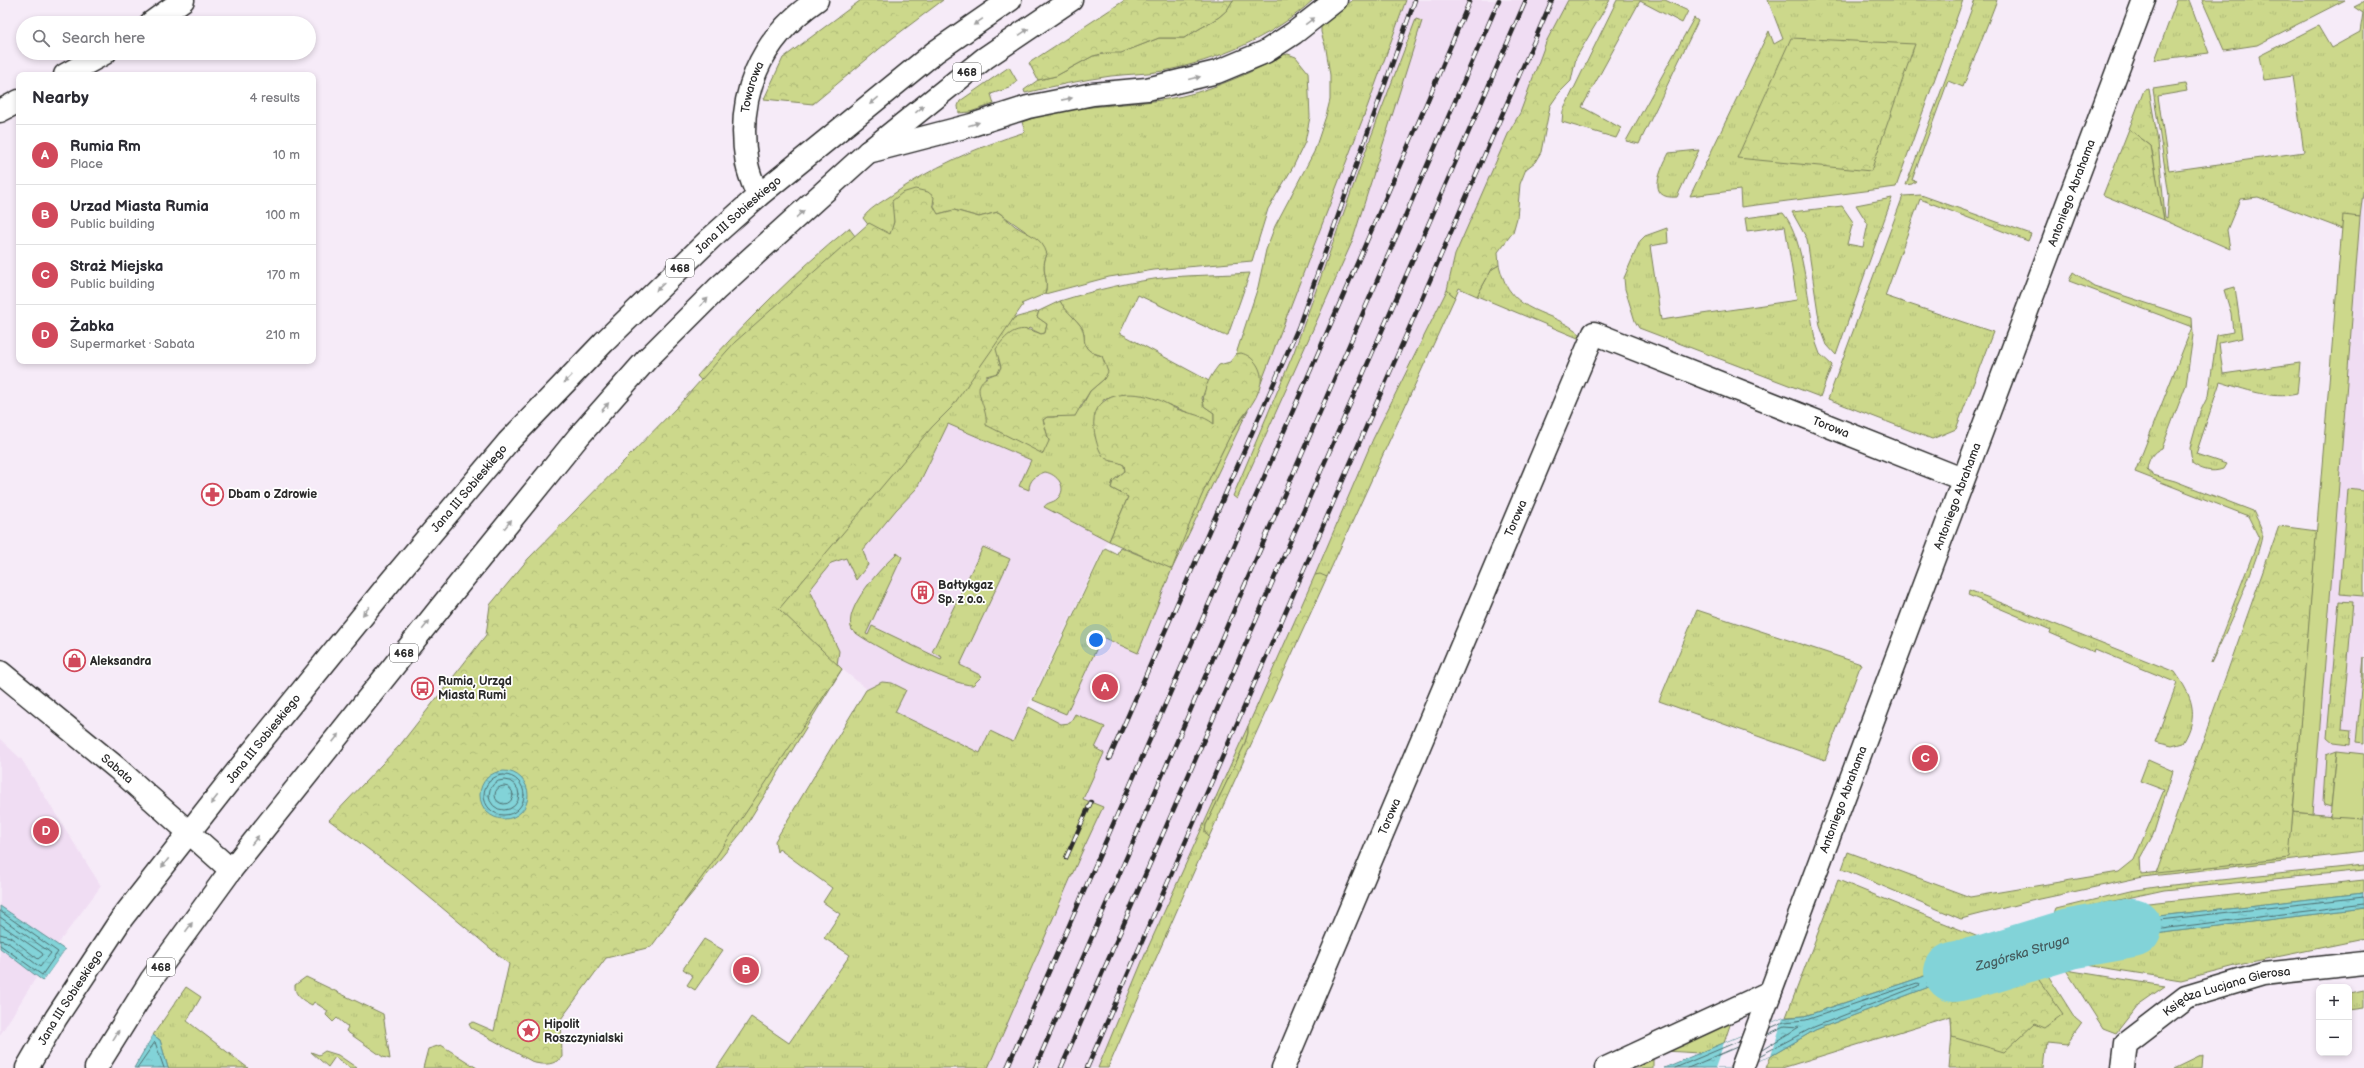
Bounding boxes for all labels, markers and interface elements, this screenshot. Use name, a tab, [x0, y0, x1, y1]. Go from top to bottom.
search box	[16, 16, 316, 60]
one-way arrow	[1305, 17, 1316, 25]
one-way arrow	[973, 18, 983, 26]
icon: search	[30, 27, 52, 49]
one-way arrow	[1019, 28, 1029, 36]
text: Search here	[62, 29, 145, 48]
street label: Towarowa	[738, 59, 767, 114]
road number: 468	[953, 63, 981, 81]
one-way arrow	[1189, 75, 1201, 81]
text: Nearby	[32, 88, 89, 108]
text: 4 results	[250, 90, 300, 106]
one-way arrow	[869, 96, 880, 105]
one-way arrow	[1061, 96, 1073, 102]
one-way arrow	[915, 105, 925, 114]
one-way arrow	[968, 121, 980, 127]
text: Rumia Rm	[70, 137, 141, 156]
street label: Antoniego Abrahama	[2044, 137, 2098, 249]
text: A	[41, 147, 49, 163]
text: 10 m	[273, 147, 300, 163]
text: Place	[70, 156, 103, 172]
street label: Jana III Sobieskiego	[692, 173, 784, 257]
text: Urzad Miasta Rumia	[70, 197, 209, 216]
text: B	[40, 207, 50, 223]
text: 100 m	[265, 207, 300, 223]
one-way arrow	[794, 210, 805, 219]
text: Public building	[70, 216, 155, 232]
text: Straż Miejska	[70, 257, 163, 276]
road number: 468	[666, 259, 694, 277]
text: C	[40, 267, 50, 283]
text: 170 m	[267, 267, 300, 283]
text: Public building	[70, 276, 155, 292]
one-way arrow	[655, 282, 665, 292]
one-way arrow	[699, 297, 709, 307]
text: Żabka	[70, 317, 114, 336]
text: D	[40, 327, 50, 343]
text: 210 m	[266, 327, 300, 343]
text: Supermarket · Sabata	[70, 336, 195, 352]
one-way arrow	[563, 374, 573, 384]
one-way arrow	[600, 402, 610, 412]
street label: Torowa	[1810, 413, 1852, 441]
street label: Antoniego Abrahama	[1930, 440, 1984, 552]
street label: Jana III Sobieskiego	[428, 441, 510, 535]
pharmacy icon: Dbam o Zdrowie	[199, 481, 225, 507]
place label: Dbam o Zdrowie	[228, 487, 317, 502]
street label: Torowa	[1501, 497, 1530, 539]
one-way arrow	[503, 519, 512, 530]
place label: Bałtykgaz Sp. z o.o.	[938, 578, 993, 607]
building icon: Bałtykgaz Sp. z o.o.	[910, 579, 936, 605]
one-way arrow	[362, 606, 371, 617]
one-way arrow	[422, 620, 430, 631]
your location	[1086, 630, 1106, 650]
road number: 468	[390, 644, 418, 662]
shop icon: Aleksandra	[61, 648, 87, 674]
place label: Aleksandra	[89, 654, 152, 669]
pin: A	[1092, 672, 1118, 702]
place label: Rumia, Urząd Miasta Rumi	[438, 674, 512, 703]
bus stop icon: Rumia, Urząd Miasta Rumi	[409, 675, 435, 701]
street label: Jana III Sobieskiego	[223, 691, 304, 786]
one-way arrow	[332, 733, 341, 744]
pin: C	[1912, 743, 1938, 773]
street label: Antoniego Abrahama	[1816, 744, 1870, 855]
street label: Sabata	[98, 751, 137, 787]
one-way arrow	[210, 795, 219, 806]
street label: Torowa	[1375, 796, 1404, 837]
pin: D	[33, 816, 59, 846]
one-way arrow	[251, 834, 260, 845]
one-way arrow	[161, 857, 169, 868]
one-way arrow	[185, 922, 194, 933]
water label: Zagórska Struga	[1973, 932, 2071, 975]
street label: Jana III Sobieskiego	[35, 947, 107, 1048]
pin: B	[733, 955, 759, 985]
road number: 468	[147, 958, 175, 976]
street label: Księdza Lucjana Gierosa	[2160, 964, 2291, 1020]
map controls	[2316, 984, 2352, 1056]
button: +	[2316, 984, 2352, 1020]
place label: Hipolit Roszczynialski	[544, 1017, 623, 1046]
place icon: Hipolit Roszczynialski	[516, 1018, 542, 1044]
button: −	[2316, 1020, 2352, 1056]
one-way arrow	[113, 1029, 120, 1041]

